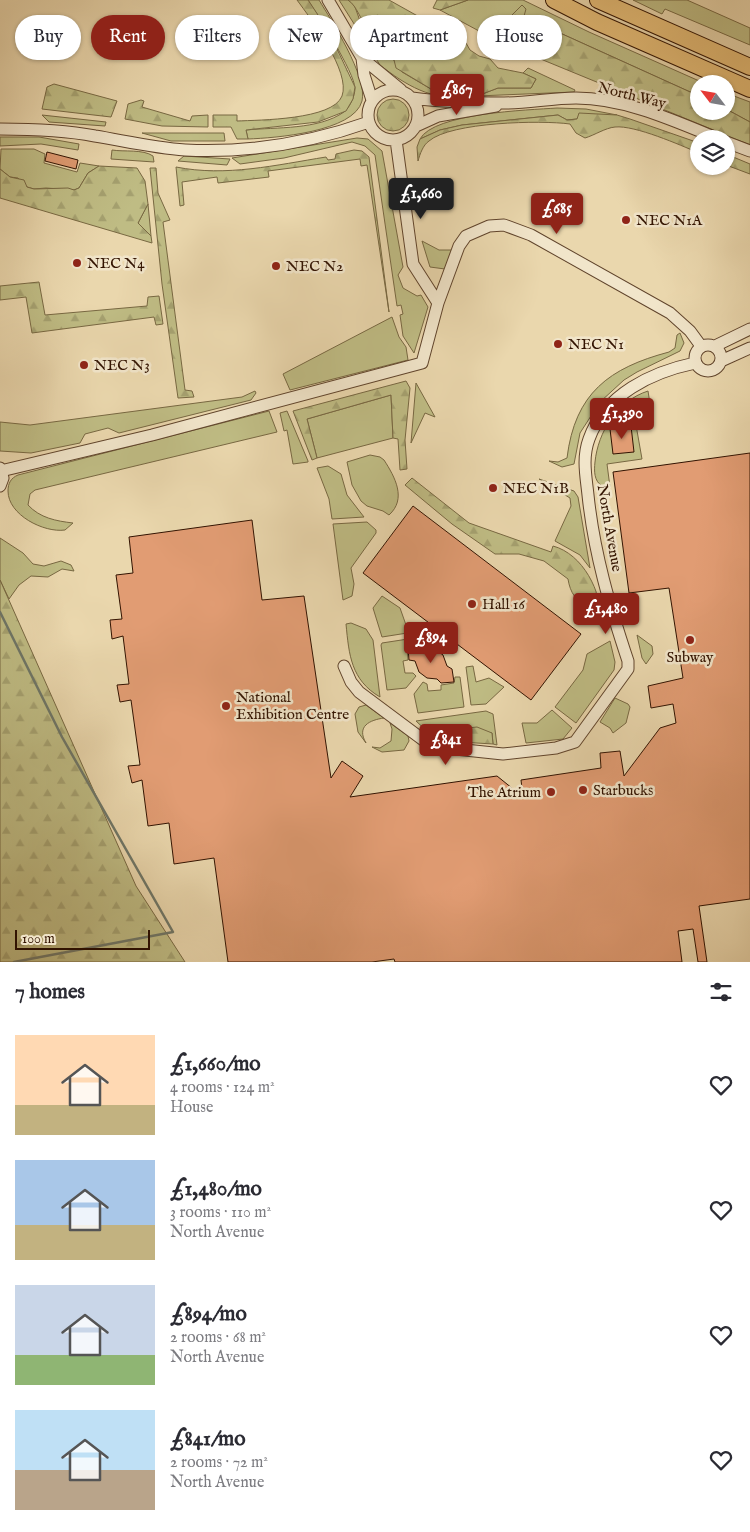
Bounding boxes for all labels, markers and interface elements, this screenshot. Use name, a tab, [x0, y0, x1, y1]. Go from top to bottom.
chip: Buy	[15, 15, 81, 60]
chip: Rent	[91, 15, 165, 60]
chip: Filters	[175, 15, 259, 60]
chip: New	[269, 15, 340, 60]
chip: Apartment	[350, 15, 467, 60]
chip: House	[477, 15, 562, 60]
pin: £867	[427, 74, 487, 116]
north arrow	[690, 75, 735, 120]
map controls	[690, 75, 735, 175]
street label: North Way	[596, 78, 669, 113]
text: £867	[441, 80, 473, 100]
button: layers	[690, 130, 735, 175]
pin: £1,660	[380, 178, 462, 220]
text: £1,660	[400, 184, 442, 204]
pin: £685	[527, 192, 587, 235]
text: £685	[542, 199, 572, 219]
place label: NEC N1A	[636, 211, 703, 230]
marker: NEC N1A	[620, 214, 632, 226]
place label: NEC N4	[87, 254, 145, 273]
marker: NEC N4	[71, 257, 83, 269]
place label: NEC N2	[286, 257, 343, 276]
marker: NEC N2	[270, 260, 282, 272]
place label: NEC N1	[568, 335, 624, 354]
marker: NEC N1	[552, 338, 564, 350]
place label: NEC N3	[94, 356, 150, 375]
marker: NEC N3	[78, 359, 90, 371]
pin: £1,390	[581, 398, 663, 440]
text: £1,390	[601, 404, 643, 424]
place label: NEC N1B	[503, 479, 569, 498]
marker: NEC N1B	[487, 482, 499, 494]
street label: North Avenue	[592, 483, 627, 573]
pin: £1,480	[565, 592, 647, 635]
place label: Hall 16	[482, 595, 525, 614]
marker: Hall 16	[466, 598, 478, 610]
text: £1,480	[584, 599, 628, 619]
pin: £894	[401, 622, 461, 664]
text: £894	[415, 628, 447, 648]
marker: Subway	[684, 634, 696, 646]
place label: Subway	[667, 648, 714, 667]
place label: National Exhibition Centre	[236, 688, 349, 724]
marker: National Exhibition Centre	[220, 700, 232, 712]
pin: £841	[416, 724, 476, 766]
text: £841	[430, 730, 462, 750]
place label: Starbucks	[593, 781, 653, 800]
place label: The Atrium	[468, 783, 541, 802]
marker: Starbucks	[577, 784, 589, 796]
marker: The Atrium	[545, 786, 557, 798]
scale bar	[15, 927, 150, 950]
text: 100 m	[22, 930, 55, 948]
icon: filters	[707, 978, 735, 1006]
text: 7 homes	[15, 979, 85, 1006]
text: £1,660/mo	[170, 1051, 261, 1078]
icon: home	[55, 1055, 115, 1115]
icon: heart	[707, 1071, 735, 1099]
text: 4 rooms · 124 m²	[170, 1078, 275, 1098]
text: House	[170, 1098, 213, 1118]
text: £1,480/mo	[170, 1176, 262, 1203]
icon: home	[55, 1180, 115, 1240]
icon: heart	[707, 1196, 735, 1224]
text: 3 rooms · 110 m²	[170, 1203, 271, 1223]
text: North Avenue	[170, 1223, 264, 1243]
text: £894/mo	[170, 1301, 247, 1328]
icon: home	[55, 1305, 115, 1365]
icon: heart	[707, 1321, 735, 1349]
text: 2 rooms · 68 m²	[170, 1328, 266, 1348]
text: North Avenue	[170, 1348, 264, 1368]
text: £841/mo	[170, 1426, 246, 1453]
icon: home	[55, 1430, 115, 1490]
icon: heart	[707, 1446, 735, 1474]
text: 2 rooms · 72 m²	[170, 1453, 268, 1473]
text: North Avenue	[170, 1473, 264, 1493]

